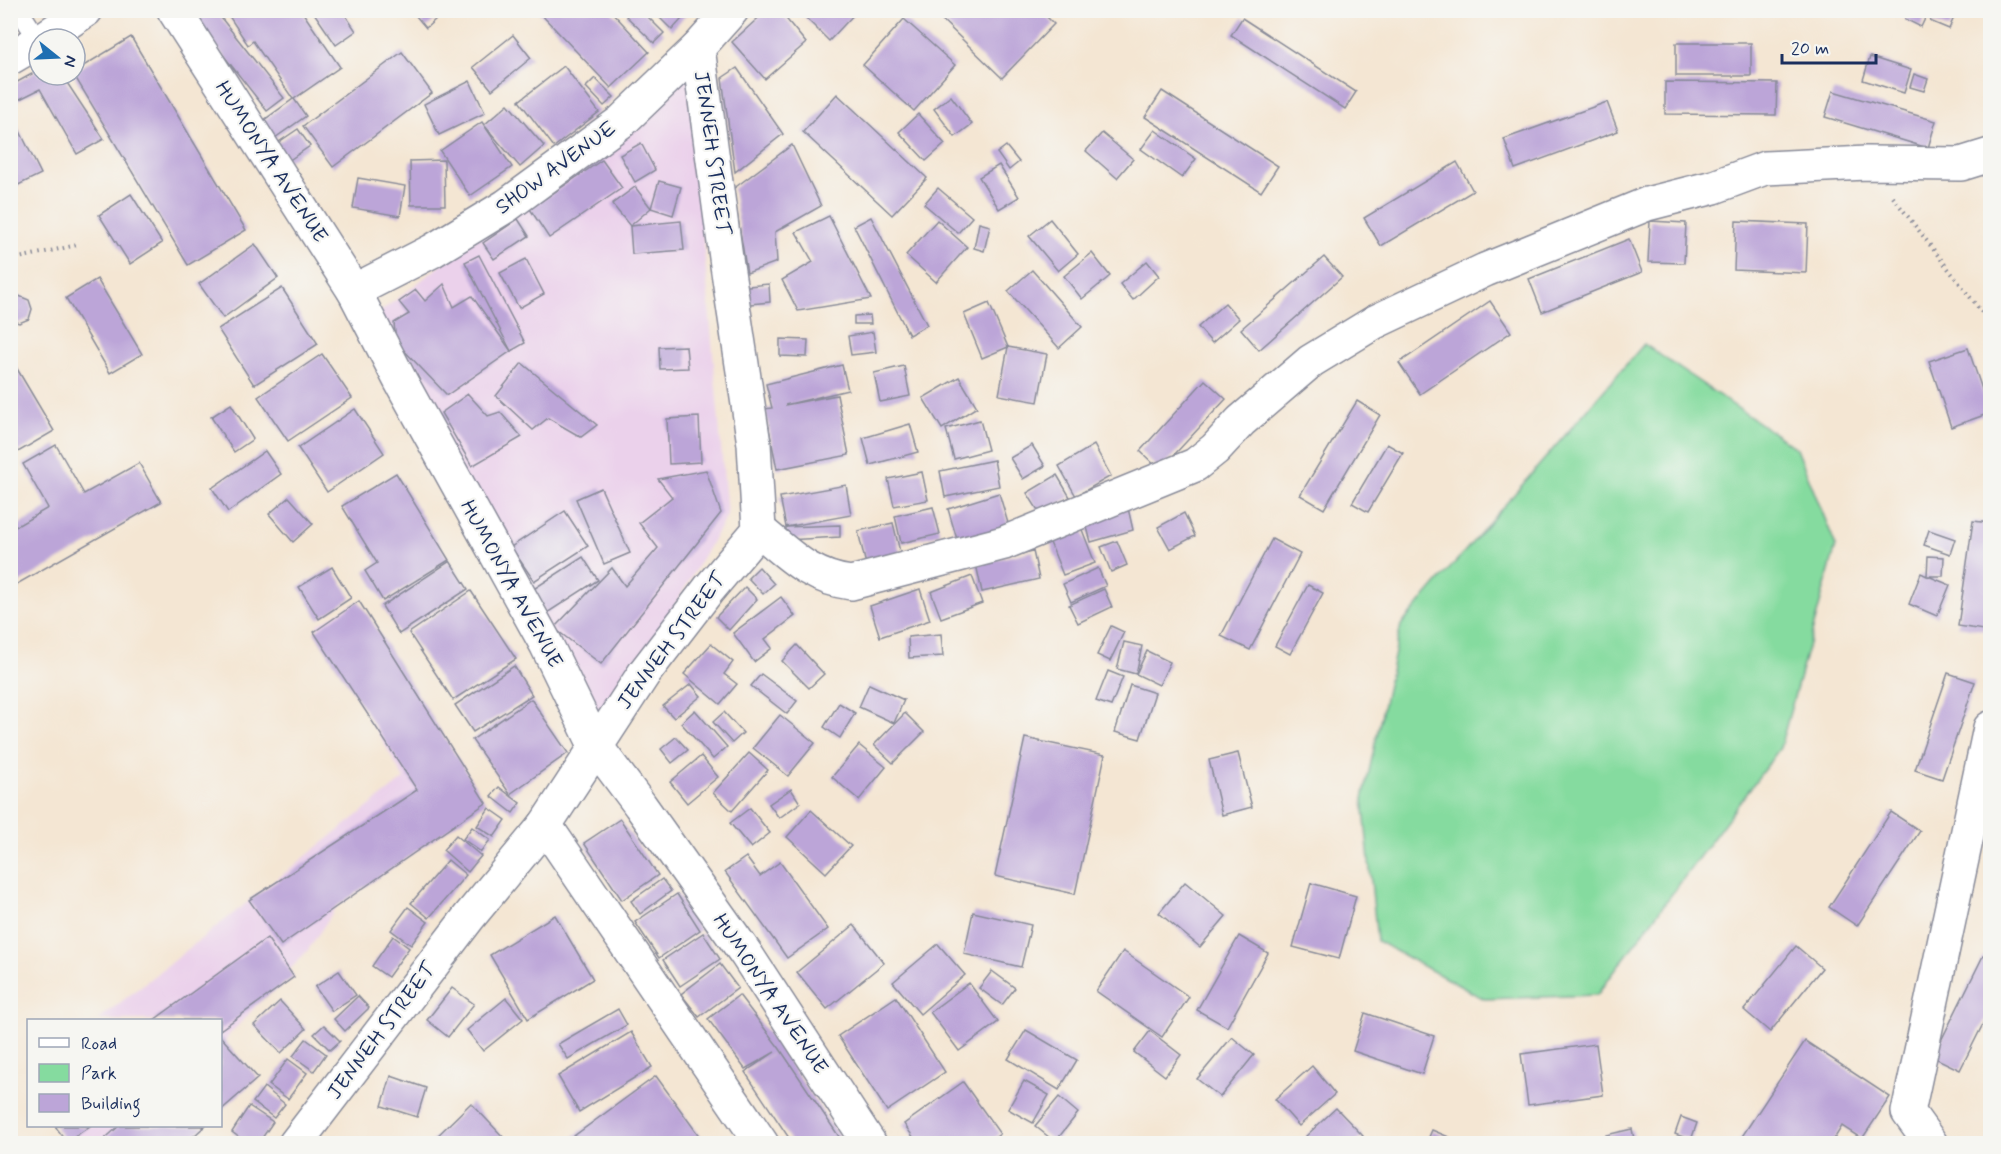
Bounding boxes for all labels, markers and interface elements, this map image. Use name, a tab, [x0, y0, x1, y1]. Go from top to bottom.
north arrow	[27, 27, 87, 87]
scale bar	[1782, 27, 1876, 65]
text: 20 m	[1791, 37, 1829, 61]
text: N	[58, 53, 81, 69]
street label: JENNEH STREET	[687, 69, 737, 237]
street label: HUMONYA AVENUE	[208, 76, 334, 248]
street label: SHOW AVENUE	[490, 115, 622, 221]
street label: HUMONYA AVENUE	[453, 495, 569, 673]
street label: JENNEH STREET	[611, 566, 733, 715]
street label: HUMONYA AVENUE	[706, 908, 834, 1080]
street label: JENNEH STREET	[321, 956, 443, 1105]
legend	[27, 1019, 222, 1127]
text: Road	[81, 1032, 117, 1056]
text: Park	[81, 1062, 117, 1086]
text: Building	[81, 1092, 141, 1118]

